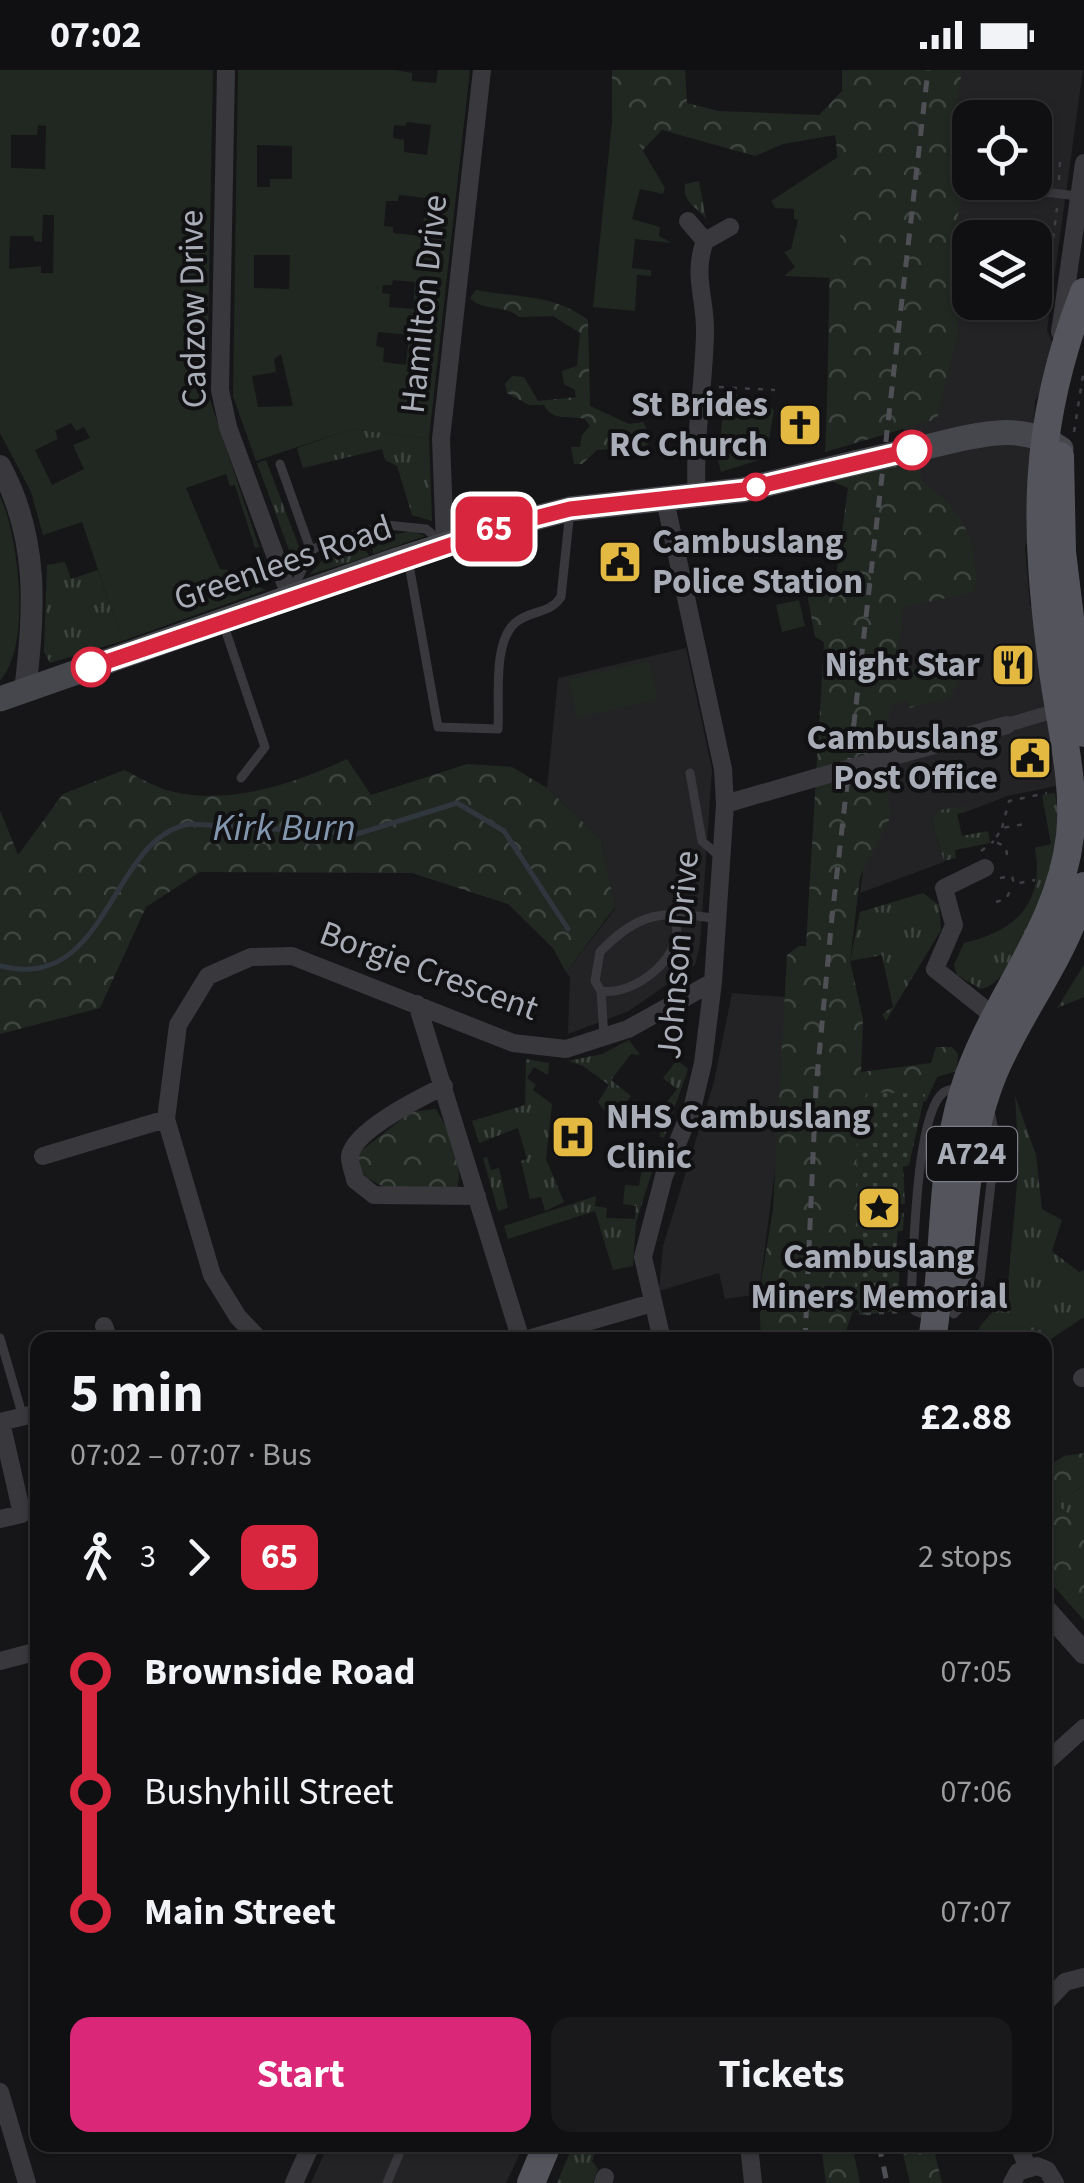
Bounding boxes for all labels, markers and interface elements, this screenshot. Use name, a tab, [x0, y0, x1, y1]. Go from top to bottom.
text: 07:02	[50, 8, 142, 62]
map controls	[952, 100, 1052, 320]
button: locate	[952, 100, 1052, 200]
street label: Hamilton Drive	[388, 192, 460, 416]
street label: Cadzow Drive	[166, 209, 220, 409]
button: layers	[952, 220, 1052, 320]
place label: St Brides RC Church	[609, 380, 768, 470]
church icon: St Brides RC Church	[777, 402, 823, 448]
unlabelled marker	[893, 431, 931, 469]
unlabelled marker	[743, 474, 769, 500]
line badge: 65	[449, 496, 539, 562]
street label: Greenlees Road	[167, 502, 399, 624]
text: 65	[476, 504, 512, 554]
place label: Cambuslang Police Station	[652, 517, 863, 607]
public building icon: Cambuslang Police Station	[597, 539, 643, 585]
place label: Night Star	[824, 640, 980, 690]
restaurant icon: Night Star	[990, 642, 1036, 688]
unlabelled marker	[72, 648, 110, 686]
place label: Cambuslang Post Office	[807, 713, 998, 803]
public building icon: Cambuslang Post Office	[1007, 735, 1053, 781]
water label: Kirk Burn	[212, 801, 356, 855]
street label: Johnson Drive	[644, 848, 712, 1062]
street label: Borgie Crescent	[313, 908, 545, 1034]
place label: NHS Cambuslang Clinic	[606, 1092, 871, 1182]
hospital icon: NHS Cambuslang Clinic	[550, 1114, 596, 1160]
road number: A724	[927, 1127, 1017, 1181]
place icon: Cambuslang Miners Memorial	[856, 1185, 902, 1231]
place label: Cambuslang Miners Memorial	[751, 1232, 1007, 1322]
text: 5 min	[70, 1355, 204, 1433]
text: £2.88	[920, 1390, 1012, 1444]
text: 07:02 – 07:07 · Bus	[70, 1432, 312, 1478]
icon: walk	[70, 1530, 125, 1585]
icon: forward	[171, 1530, 226, 1585]
text: 65	[261, 1532, 298, 1582]
text: 3	[140, 1534, 156, 1580]
text: 2 stops	[918, 1534, 1012, 1580]
text: Brownside Road	[144, 1645, 416, 1699]
text: 07:05	[940, 1649, 1012, 1695]
text: Bushyhill Street	[144, 1765, 394, 1819]
text: 07:06	[940, 1769, 1012, 1815]
text: Main Street	[144, 1885, 336, 1939]
text: 07:07	[940, 1889, 1012, 1935]
button: Start	[70, 2017, 531, 2132]
button: Tickets	[551, 2017, 1012, 2132]

